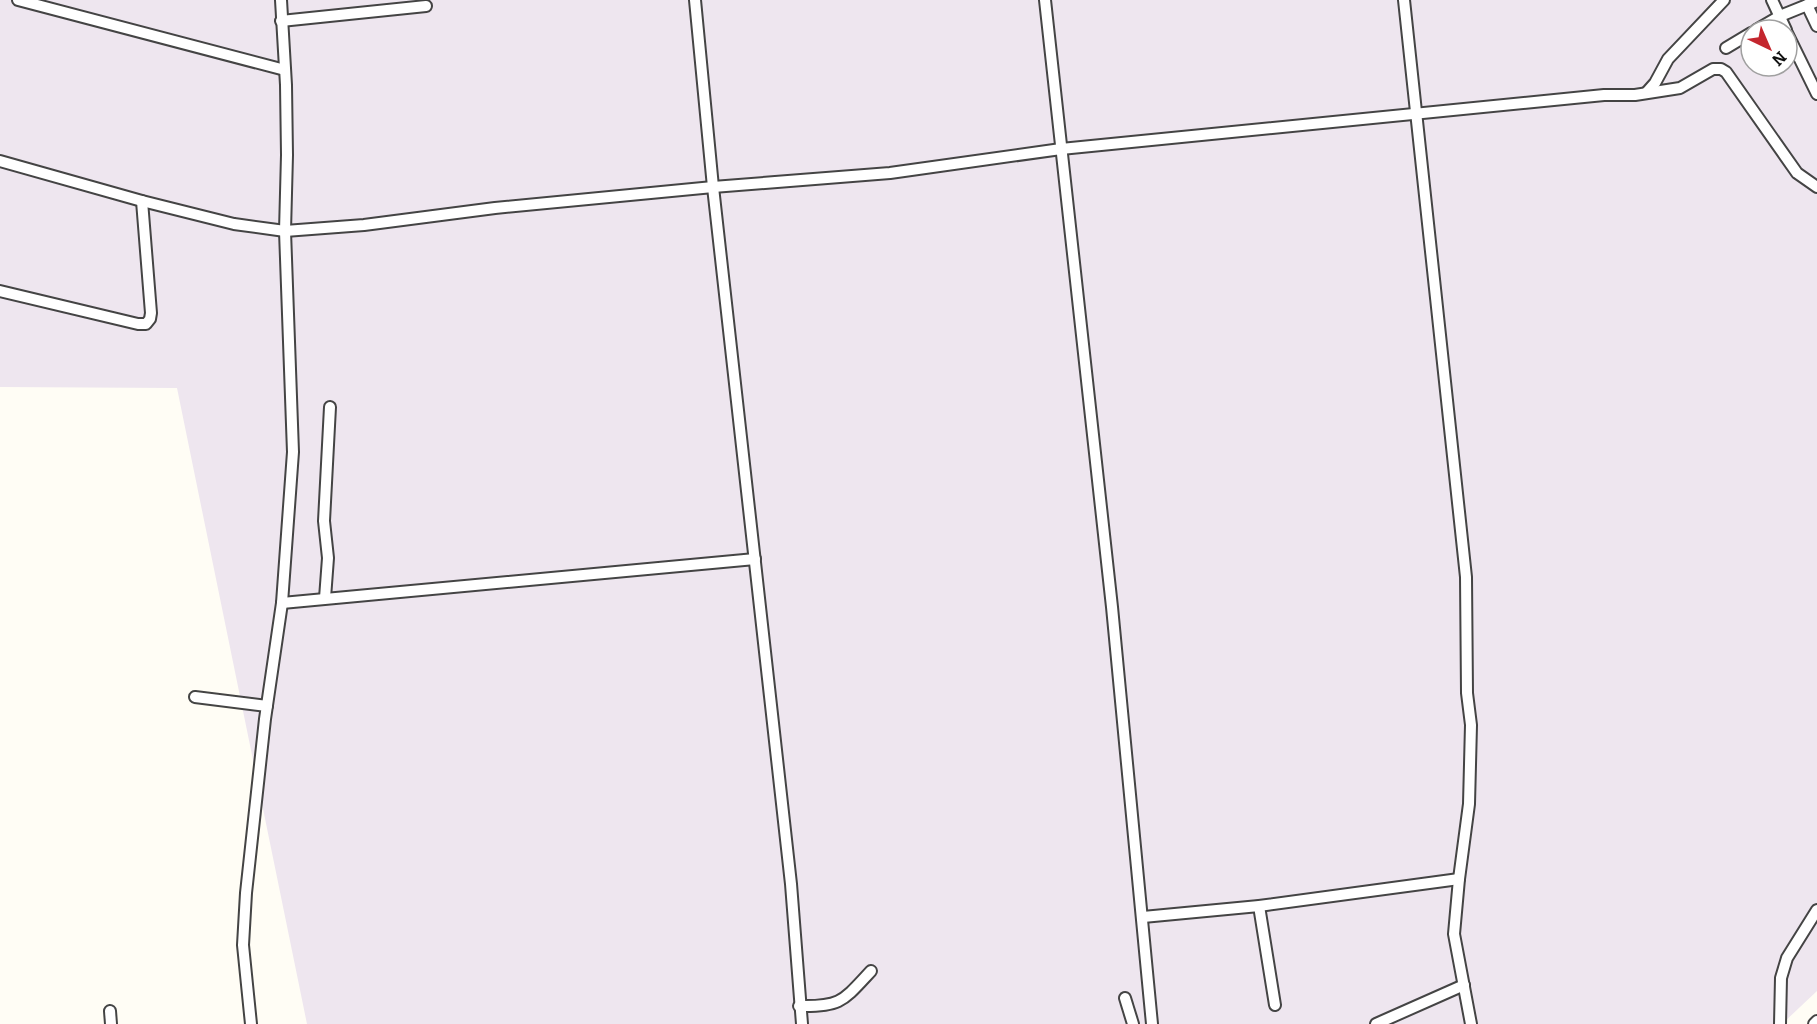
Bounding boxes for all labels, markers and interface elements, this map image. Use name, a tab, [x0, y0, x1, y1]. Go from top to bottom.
north arrow	[1739, 18, 1799, 78]
text: N	[1768, 47, 1790, 70]

